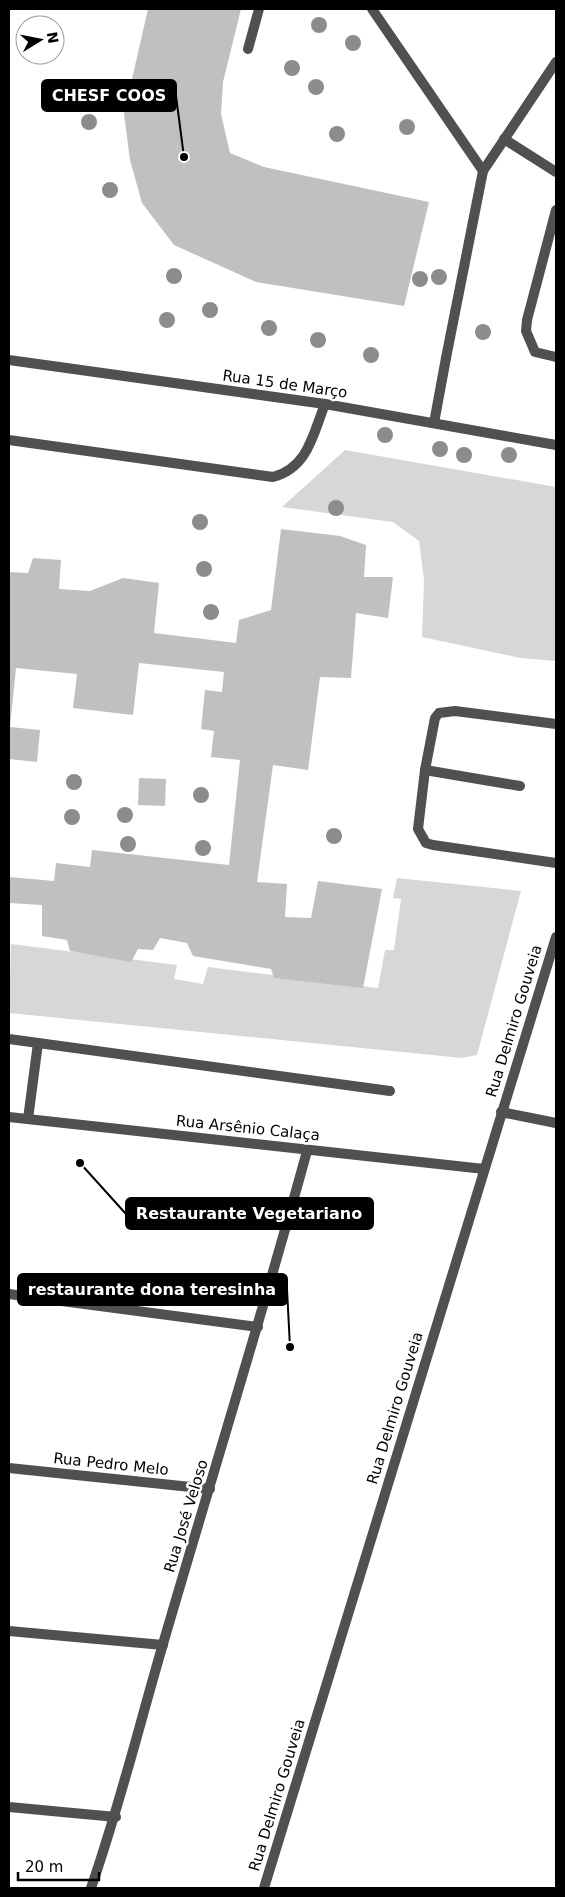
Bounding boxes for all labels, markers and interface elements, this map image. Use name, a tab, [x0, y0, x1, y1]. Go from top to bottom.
north arrow	[15, 15, 65, 65]
text: N	[44, 31, 62, 45]
callout: CHESF COOS	[42, 80, 176, 111]
text: CHESF COOS	[52, 86, 166, 105]
street label: Rua 15 de Março	[221, 366, 349, 402]
street label: Rua Delmiro Gouveia	[482, 943, 546, 1099]
street label: Rua Arsênio Calaça	[175, 1111, 321, 1145]
callout: Restaurante Vegetariano	[126, 1198, 373, 1229]
text: Restaurante Vegetariano	[136, 1204, 362, 1223]
callout: restaurante dona teresinha	[18, 1274, 287, 1305]
text: restaurante dona teresinha	[28, 1280, 276, 1299]
street label: Rua Delmiro Gouveia	[363, 1330, 427, 1486]
street label: Rua Pedro Melo	[52, 1449, 170, 1479]
street label: Rua José Veloso	[160, 1457, 212, 1575]
street label: Rua Delmiro Gouveia	[245, 1717, 309, 1873]
scale bar	[18, 1850, 99, 1882]
text: 20 m	[25, 1858, 63, 1876]

